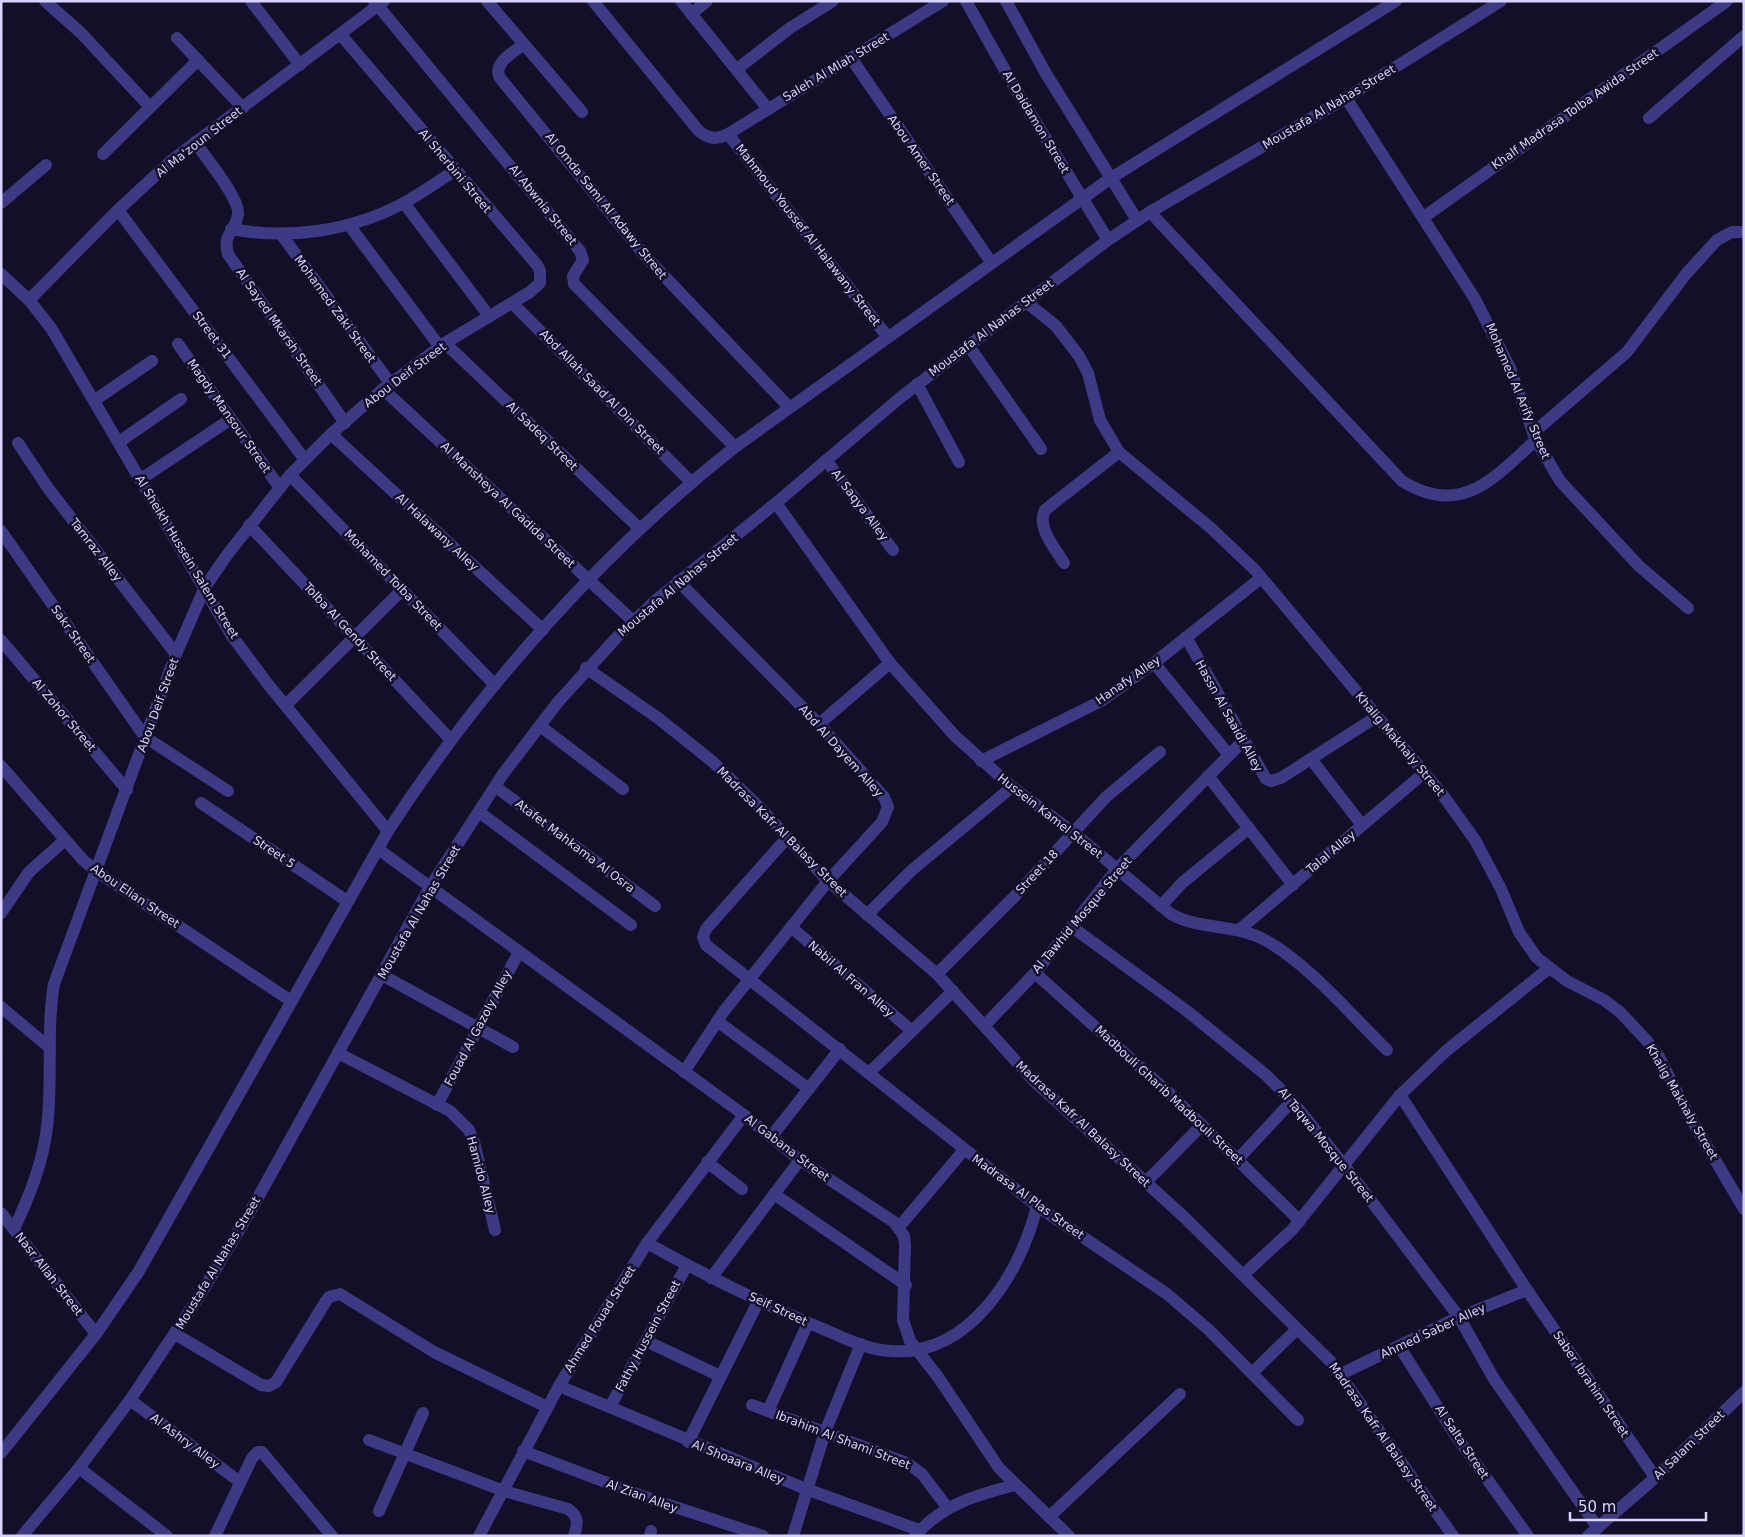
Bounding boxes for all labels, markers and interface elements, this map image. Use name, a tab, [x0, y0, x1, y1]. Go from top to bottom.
street label: Saleh Al Mlah Street	[780, 30, 892, 104]
street label: Khalf Madrasa Tolba Awida Street	[1489, 46, 1661, 172]
street label: Moustafa Al Nahas Street	[1260, 62, 1398, 152]
street label: Al Daidamon Street	[1000, 68, 1072, 176]
street label: Al Ma'zoun Street	[153, 104, 245, 180]
street label: Abou Amer Street	[885, 112, 958, 208]
street label: Al Sherbini Street	[416, 126, 494, 216]
street label: Al Omda Sami Al Adawy Street	[542, 130, 670, 282]
street label: Mahmoud Youssef Al Halawany Street	[733, 141, 883, 329]
street label: Al Abwnia Street	[506, 162, 580, 248]
street label: Mohamed Zaki Street	[291, 253, 379, 366]
street label: Al Sayed Mkarsh Street	[233, 266, 325, 388]
street label: Moustafa Al Nahas Street	[926, 276, 1056, 379]
street label: Street 31	[190, 309, 234, 361]
street label: Mohamed Al Arify Street	[1483, 321, 1553, 461]
street label: Abd Allah Saad Al Din Street	[537, 327, 667, 457]
street label: Abou Deif Street	[361, 339, 449, 410]
street label: Magdy Mansour Street	[184, 356, 274, 476]
street label: Al Sadeq Street	[504, 399, 581, 474]
street label: Al Mansheya Al Gadida Street	[438, 439, 578, 571]
street label: Al Saqya Alley	[829, 467, 891, 543]
street label: Al Sheikh Hussein Salem Street	[132, 473, 242, 642]
street label: Al Halawany Alley	[393, 490, 481, 574]
street label: Tamraz Alley	[66, 515, 125, 584]
street label: Mohamed Tolba Street	[341, 527, 445, 633]
street label: Moustafa Al Nahas Street	[615, 531, 741, 639]
street label: Tolba Al Gendy Street	[300, 579, 399, 684]
street label: Sakr Street	[48, 602, 98, 666]
street label: Hanafy Alley	[1093, 653, 1163, 707]
street label: Abou Deif Street	[134, 656, 182, 754]
street label: Hassn Al Saaidi Alley	[1192, 658, 1266, 774]
street label: Al Zohor Street	[29, 676, 99, 755]
street label: Khalig Makhaly Street	[1352, 689, 1448, 799]
street label: Abd Al Dayem Alley	[796, 702, 886, 800]
street label: Madrasa Kafr Al Balasy Street	[714, 764, 850, 900]
street label: Hussein Kamel Street	[995, 771, 1105, 861]
street label: Atafet Mahkama Al Osra	[513, 797, 637, 895]
street label: Talal Alley	[1303, 827, 1358, 877]
street label: Street 5	[250, 833, 298, 871]
street label: Moustafa Al Nahas Street	[375, 842, 463, 981]
street label: Street 18	[1013, 847, 1061, 897]
street label: Al Tawhid Mosque Street	[1029, 854, 1135, 976]
street label: Abou Elian Street	[88, 861, 182, 931]
street label: Nabil Al Fran Alley	[805, 938, 897, 1020]
street label: Fouad Al Gazoly Alley	[441, 968, 515, 1088]
street label: Madbouli Gharib Madbouli Street	[1092, 1023, 1246, 1168]
street label: Khalig Makhaly Street	[1643, 1042, 1721, 1163]
street label: Madrasa Kafr Al Balasy Street	[1013, 1058, 1153, 1190]
street label: Al Taqwa Mosque Street	[1275, 1085, 1377, 1205]
street label: Al Gabana Street	[742, 1112, 832, 1185]
street label: Hamido Alley	[464, 1135, 498, 1215]
street label: Madrasa Al Plas Street	[969, 1152, 1087, 1242]
street label: Moustafa Al Nahas Street	[173, 1194, 263, 1332]
street label: Nasr Allah Street	[12, 1230, 86, 1319]
street label: Ahmed Fouad Street	[561, 1263, 639, 1375]
street label: Fathy Hussein Street	[613, 1278, 683, 1394]
street label: Seif Street	[747, 1289, 810, 1329]
street label: Ahmed Saber Alley	[1378, 1300, 1488, 1362]
street label: Saber Ibrahim Street	[1550, 1328, 1632, 1440]
street label: Madrasa Kafr Al Balasy Street	[1326, 1360, 1440, 1514]
street label: Al Salta Street	[1432, 1402, 1492, 1482]
street label: Al Salam Street	[1651, 1407, 1728, 1482]
street label: Ibrahim Al Shami Street	[774, 1408, 913, 1472]
street label: Al Ashry Alley	[148, 1411, 222, 1471]
street label: Al Shoaara Alley	[690, 1437, 786, 1487]
street label: Al Zian Alley	[604, 1477, 680, 1515]
scale bar	[1570, 1490, 1706, 1522]
text: 50 m	[1578, 1498, 1616, 1516]

